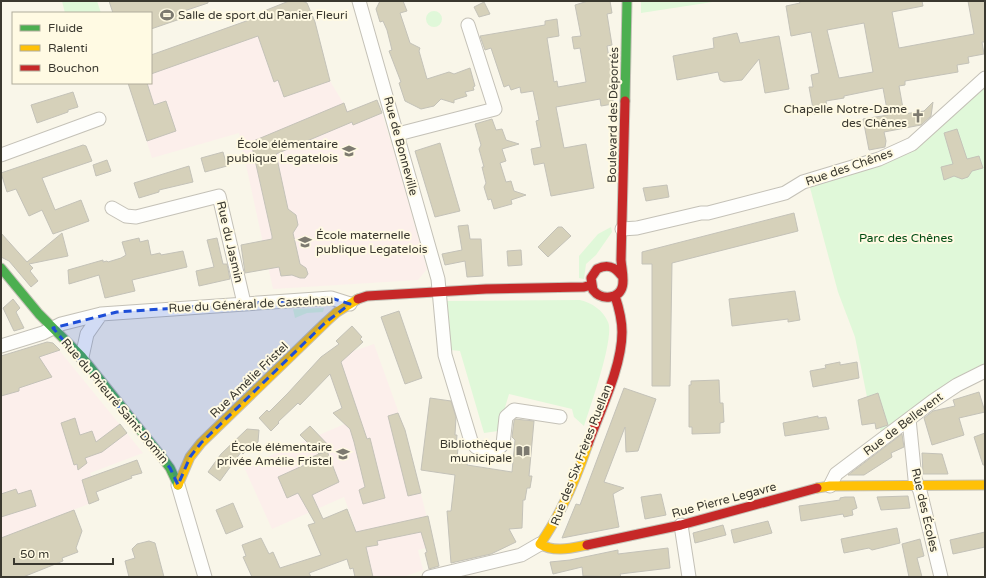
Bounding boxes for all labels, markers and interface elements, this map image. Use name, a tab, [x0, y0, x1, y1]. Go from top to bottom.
sports icon: Salle de sport du Panier Fleuri	[159, 7, 175, 23]
place label: Salle de sport du Panier Fleuri	[178, 8, 348, 22]
legend	[12, 12, 152, 84]
text: Fluide	[48, 21, 83, 35]
text: Ralenti	[48, 41, 88, 55]
street label: Boulevard des Déportés	[605, 47, 621, 183]
text: Bouchon	[48, 61, 99, 75]
street label: Rue de Bonneville	[381, 95, 421, 197]
place label: Chapelle Notre-Dame des Chênes	[784, 102, 907, 130]
church icon: Chapelle Notre-Dame des Chênes	[910, 108, 926, 124]
place label: École élémentaire publique Legatelois	[227, 137, 338, 165]
school or university icon: École élémentaire publique Legatelois	[341, 143, 357, 159]
street label: Rue des Chênes	[804, 145, 895, 188]
street label: Rue du Jasmin	[214, 200, 246, 284]
place label: École maternelle publique Legatelois	[316, 228, 428, 256]
park label: Parc des Chênes	[859, 231, 953, 245]
school or university icon: École maternelle publique Legatelois	[297, 234, 313, 250]
street label: Rue du Général de Castelnau	[168, 293, 334, 315]
street label: Rue du Prieuré Saint-Domin	[59, 336, 171, 466]
street label: Rue Amélie Fristel	[207, 339, 291, 421]
street label: Rue des Six Frères Ruellan	[548, 383, 614, 527]
street label: Rue de Bellevent	[861, 389, 946, 458]
place label: Bibliothèque municipale	[440, 437, 512, 465]
place label: École élémentaire privée Amélie Fristel	[217, 440, 332, 468]
library icon: Bibliothèque municipale	[515, 443, 531, 459]
school or university icon: École élémentaire privée Amélie Fristel	[335, 446, 351, 462]
street label: Rue des Écoles	[909, 467, 942, 554]
street label: Rue Pierre Legavre	[670, 479, 778, 521]
scale bar	[14, 540, 113, 566]
text: 50 m	[20, 547, 49, 561]

